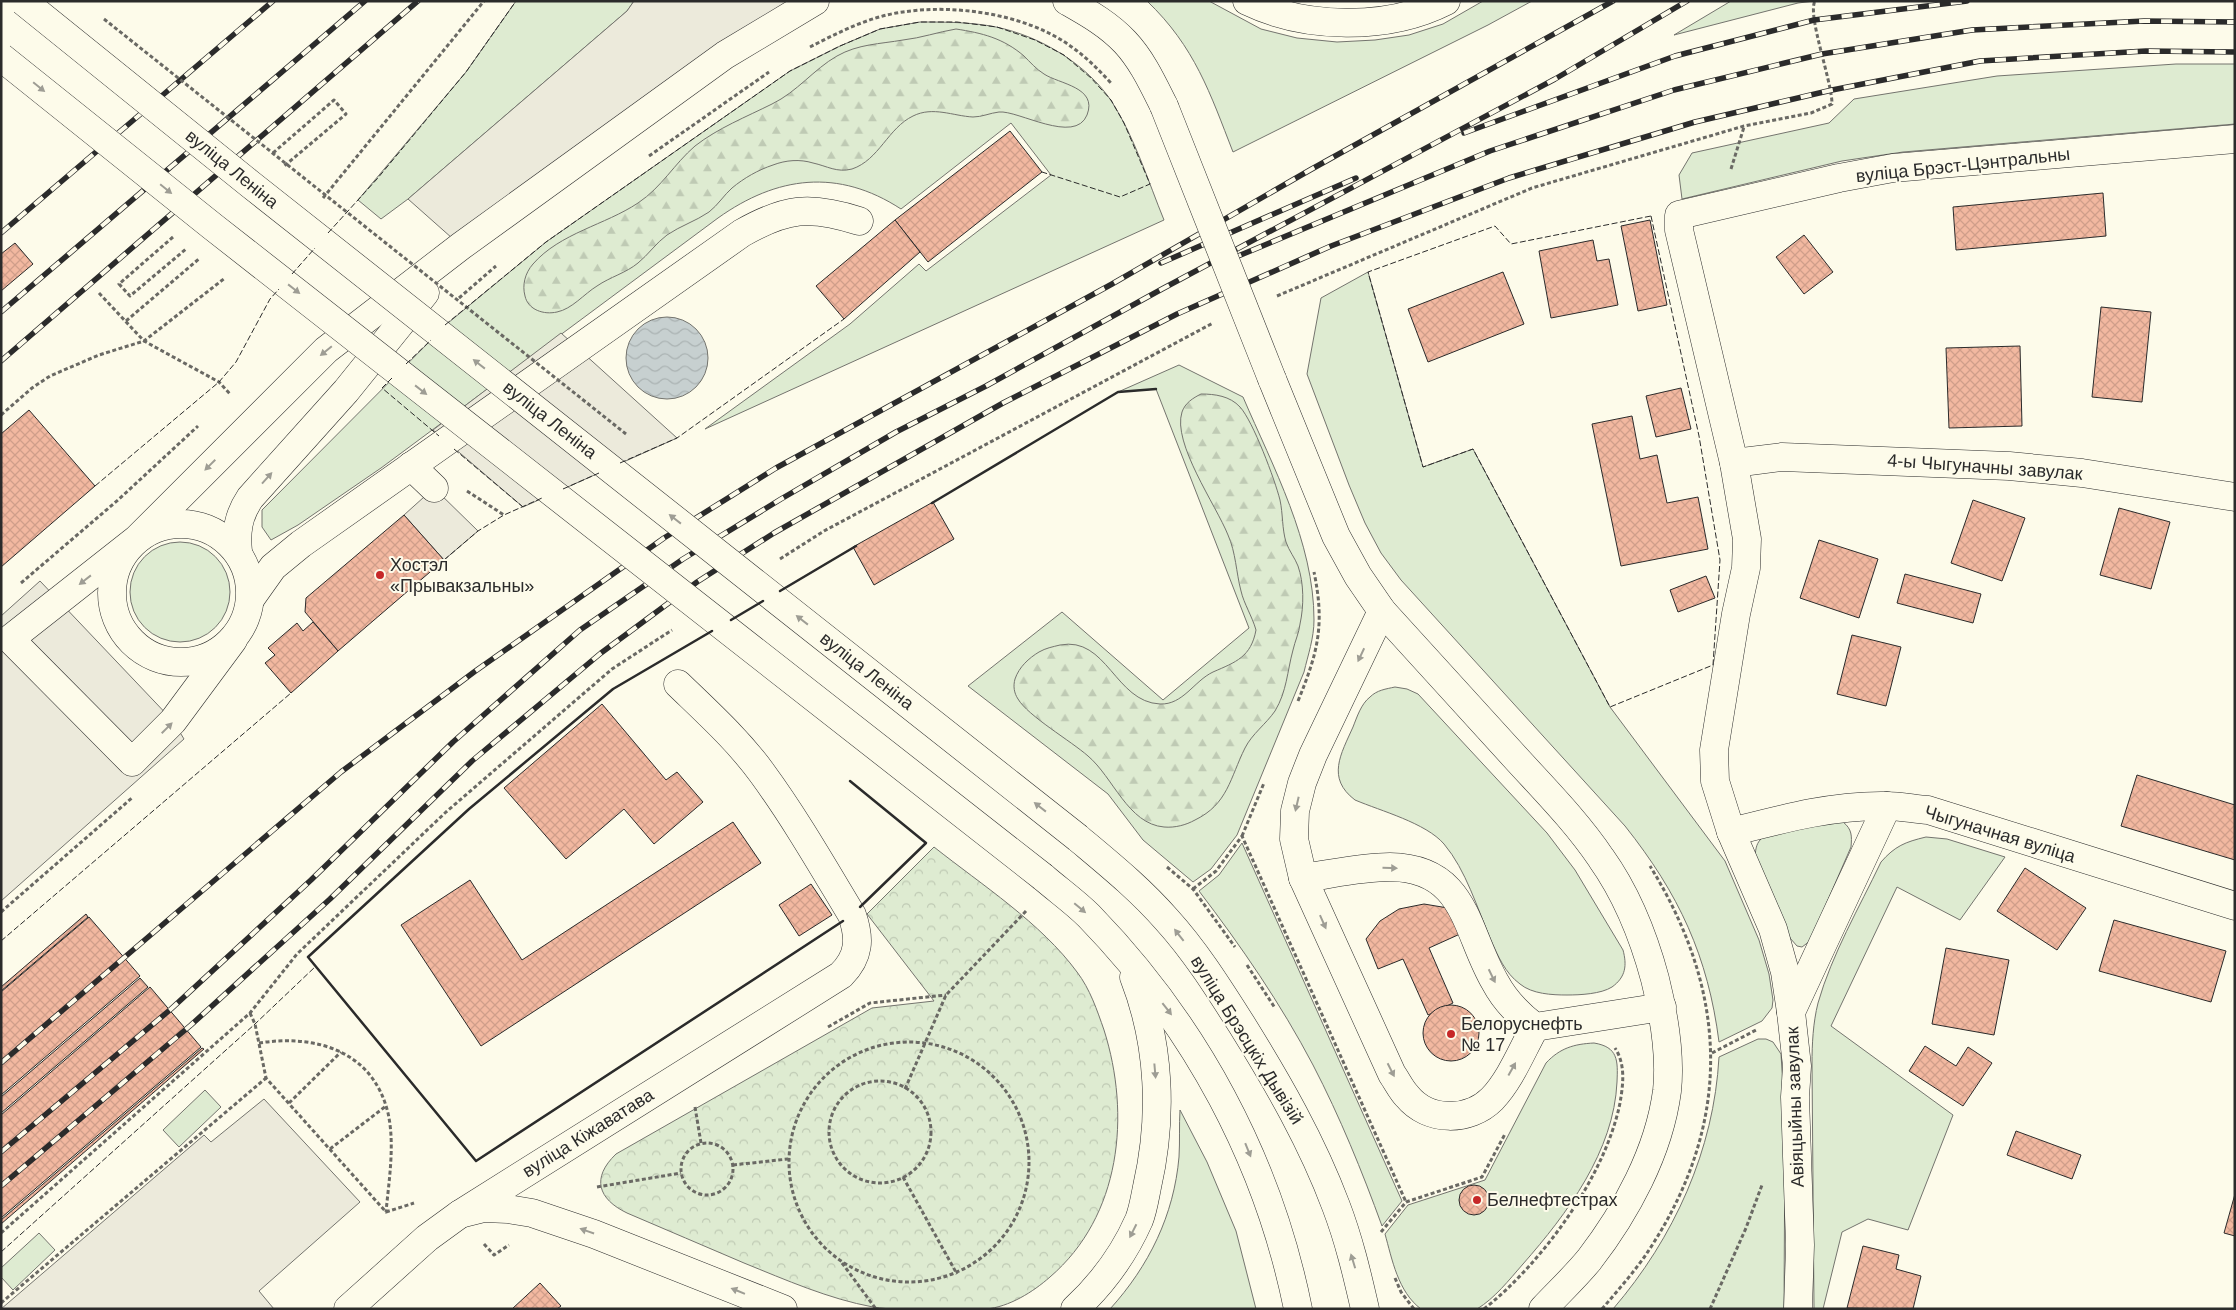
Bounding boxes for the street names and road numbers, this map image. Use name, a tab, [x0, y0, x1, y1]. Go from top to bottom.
street label: вуліца Леніна	[182, 126, 283, 213]
street label: вуліца Брэст-Цэнтральны	[1855, 144, 2071, 186]
street label: вуліца Леніна	[499, 377, 602, 463]
street label: 4-ы Чыгуначны завулак	[1887, 450, 2083, 484]
street label: вуліца Леніна	[816, 628, 919, 714]
street label: Чыгуначная вуліца	[1922, 802, 2079, 867]
street label: вуліца Брэсцкіх Дывізій	[1187, 952, 1307, 1128]
street label: Авіяцыйны завулак	[1782, 1026, 1808, 1188]
street label: вуліца Кіжаватава	[519, 1084, 658, 1181]

